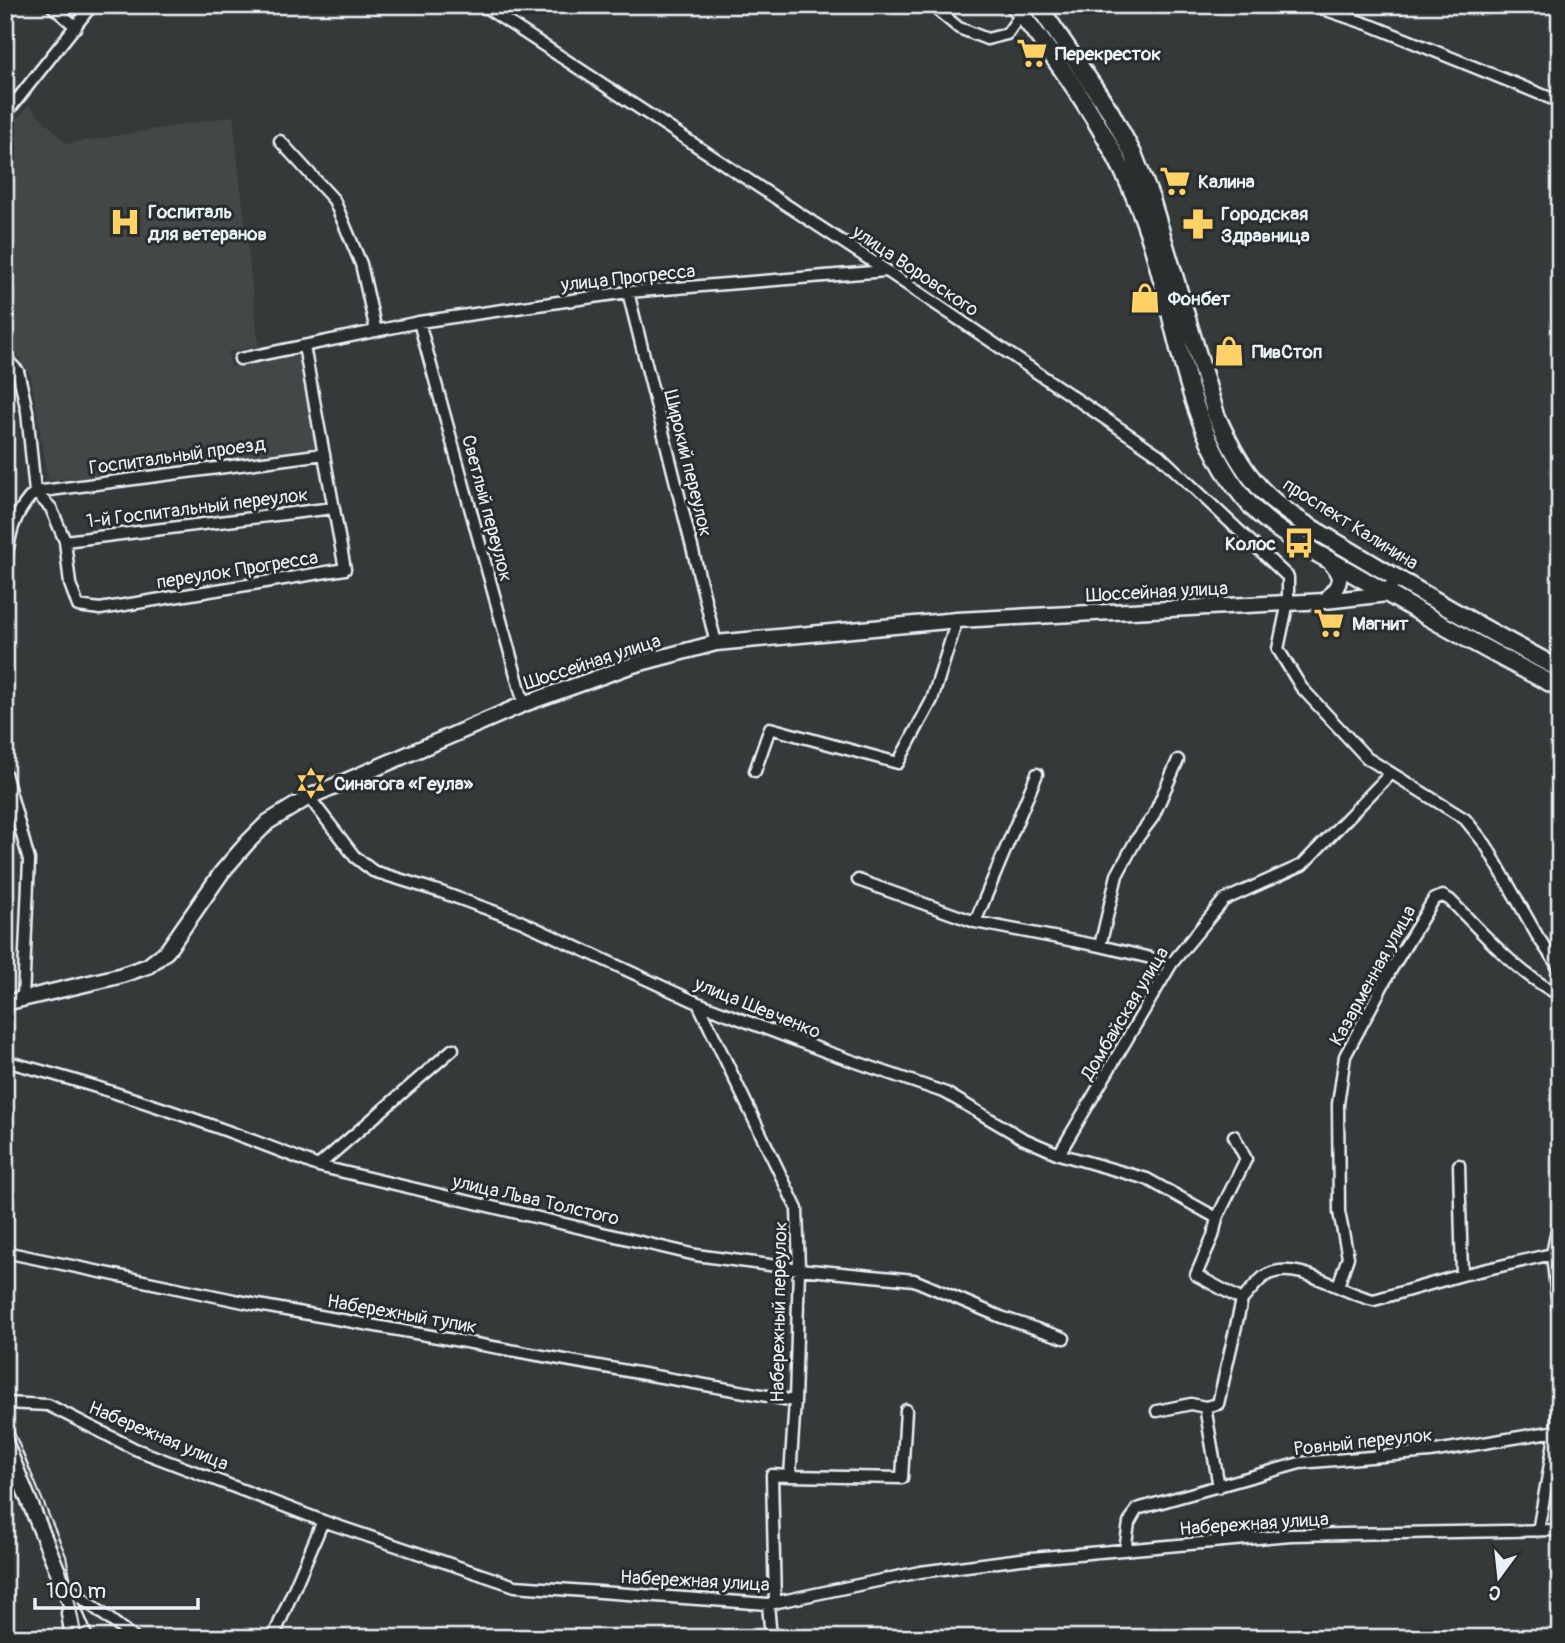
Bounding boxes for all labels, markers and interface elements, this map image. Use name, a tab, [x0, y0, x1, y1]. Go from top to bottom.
supermarket icon: Перекресток	[1015, 36, 1049, 70]
place label: Перекресток	[1055, 42, 1161, 66]
supermarket icon: Калина	[1158, 164, 1192, 198]
place label: Калина	[1198, 170, 1255, 194]
place label: Госпиталь для ветеранов	[147, 200, 267, 246]
place label: Городская Здравница	[1221, 202, 1310, 248]
hospital icon: Госпиталь для ветеранов	[108, 205, 142, 239]
pharmacy icon: Городская Здравница	[1181, 207, 1215, 241]
street label: улица Воровского	[847, 219, 983, 322]
street label: улица Прогресса	[559, 259, 697, 297]
shop icon: Фонбет	[1128, 281, 1162, 315]
place label: Фонбет	[1167, 287, 1231, 311]
shop icon: ПивСтоп	[1212, 334, 1246, 368]
place label: ПивСтоп	[1252, 340, 1322, 364]
street label: Широкий переулок	[658, 387, 718, 539]
street label: Госпитальный проезд	[87, 432, 267, 480]
street label: Светлый переулок	[456, 432, 518, 584]
street label: проспект Калинина	[1278, 472, 1423, 575]
street label: 1-й Госпитальный переулок	[85, 482, 310, 534]
bus stop icon: Колос	[1282, 526, 1316, 560]
place label: Колос	[1225, 532, 1276, 556]
street label: переулок Прогресса	[155, 545, 320, 595]
street label: Шоссейная улица	[1085, 576, 1229, 608]
supermarket icon: Магнит	[1312, 606, 1346, 640]
place label: Магнит	[1352, 612, 1409, 636]
street label: Шоссейная улица	[521, 629, 664, 695]
synagogue icon: Синагога «Геула»	[294, 766, 328, 800]
place label: Синагога «Геула»	[334, 772, 473, 796]
street label: Казарменная улица	[1324, 901, 1421, 1050]
street label: Домбайская улица	[1075, 942, 1174, 1086]
street label: улица Шевченко	[690, 971, 824, 1044]
street label: улица Льва Толстого	[449, 1169, 621, 1231]
street label: Набережный переулок	[765, 1221, 793, 1403]
street label: Набережный тупик	[325, 1289, 479, 1339]
street label: Набережная улица	[85, 1396, 232, 1476]
street label: Ровный переулок	[1293, 1423, 1434, 1461]
street label: Набережная улица	[1179, 1507, 1330, 1541]
north arrow	[1464, 1542, 1534, 1612]
street label: Набережная улица	[620, 1565, 771, 1597]
scale bar	[35, 1566, 198, 1610]
text: 100 m	[46, 1578, 106, 1605]
text: С	[1486, 1579, 1504, 1606]

